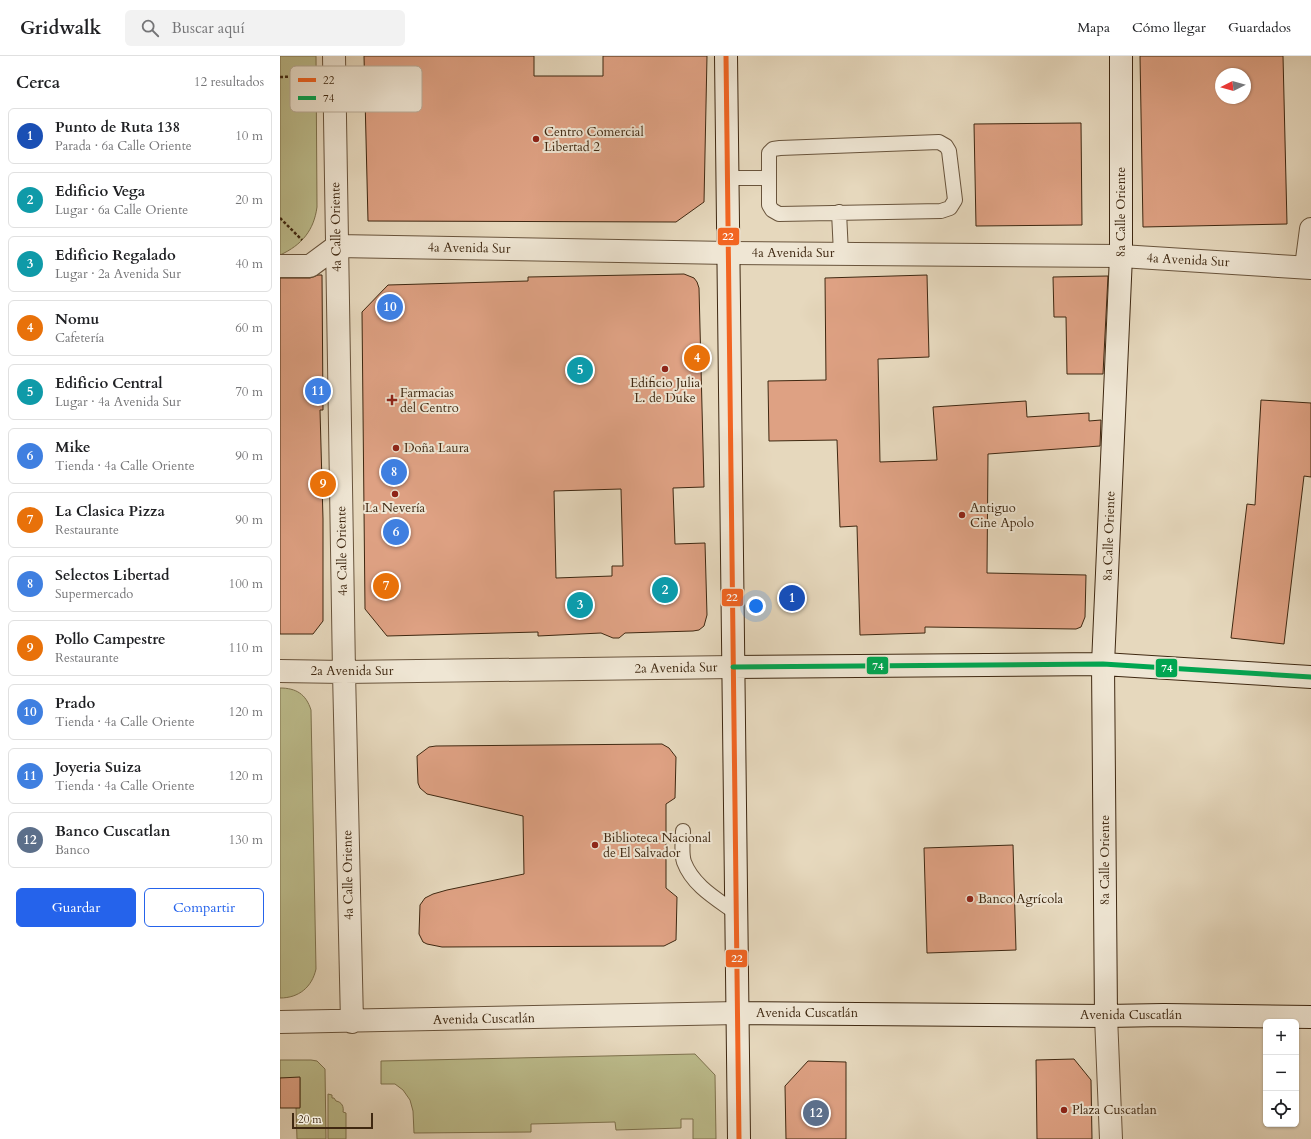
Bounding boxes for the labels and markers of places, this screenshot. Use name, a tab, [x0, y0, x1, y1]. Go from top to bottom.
place label: Centro Comercial Libertad 2	[544, 123, 644, 156]
marker: Centro Comercial Libertad 2	[531, 134, 541, 144]
pin: 10	[377, 292, 403, 322]
pin: 4	[684, 343, 710, 373]
pin: 5	[567, 355, 593, 385]
marker: Edificio Julia L. de Duke	[660, 364, 670, 374]
place label: Edificio Julia L. de Duke	[630, 374, 700, 407]
pin: 11	[305, 376, 331, 406]
place label: Farmacias del Centro	[400, 384, 459, 417]
marker: Farmacias del Centro	[387, 395, 397, 405]
place label: Doña Laura	[404, 439, 469, 457]
marker: Doña Laura	[391, 443, 401, 453]
pin: 8	[381, 457, 407, 487]
pin: 9	[310, 469, 336, 499]
marker: La Nevería	[390, 489, 400, 499]
place label: La Nevería	[365, 499, 426, 517]
place label: Antiguo Cine Apolo	[970, 499, 1034, 532]
marker: Antiguo Cine Apolo	[957, 510, 967, 520]
pin: 6	[383, 517, 409, 547]
pin: 7	[373, 571, 399, 601]
pin: 2	[652, 575, 678, 605]
pin: 1	[779, 583, 805, 613]
pin: 3	[567, 590, 593, 620]
place label: Biblioteca Nacional de El Salvador	[603, 829, 712, 862]
marker: Biblioteca Nacional de El Salvador	[590, 840, 600, 850]
place label: Banco Agrícola	[978, 890, 1063, 908]
marker: Banco Agrícola	[965, 894, 975, 904]
pin: 12	[803, 1098, 829, 1128]
place label: Plaza Cuscatlan	[1072, 1101, 1158, 1119]
marker: Plaza Cuscatlan	[1059, 1105, 1069, 1115]

